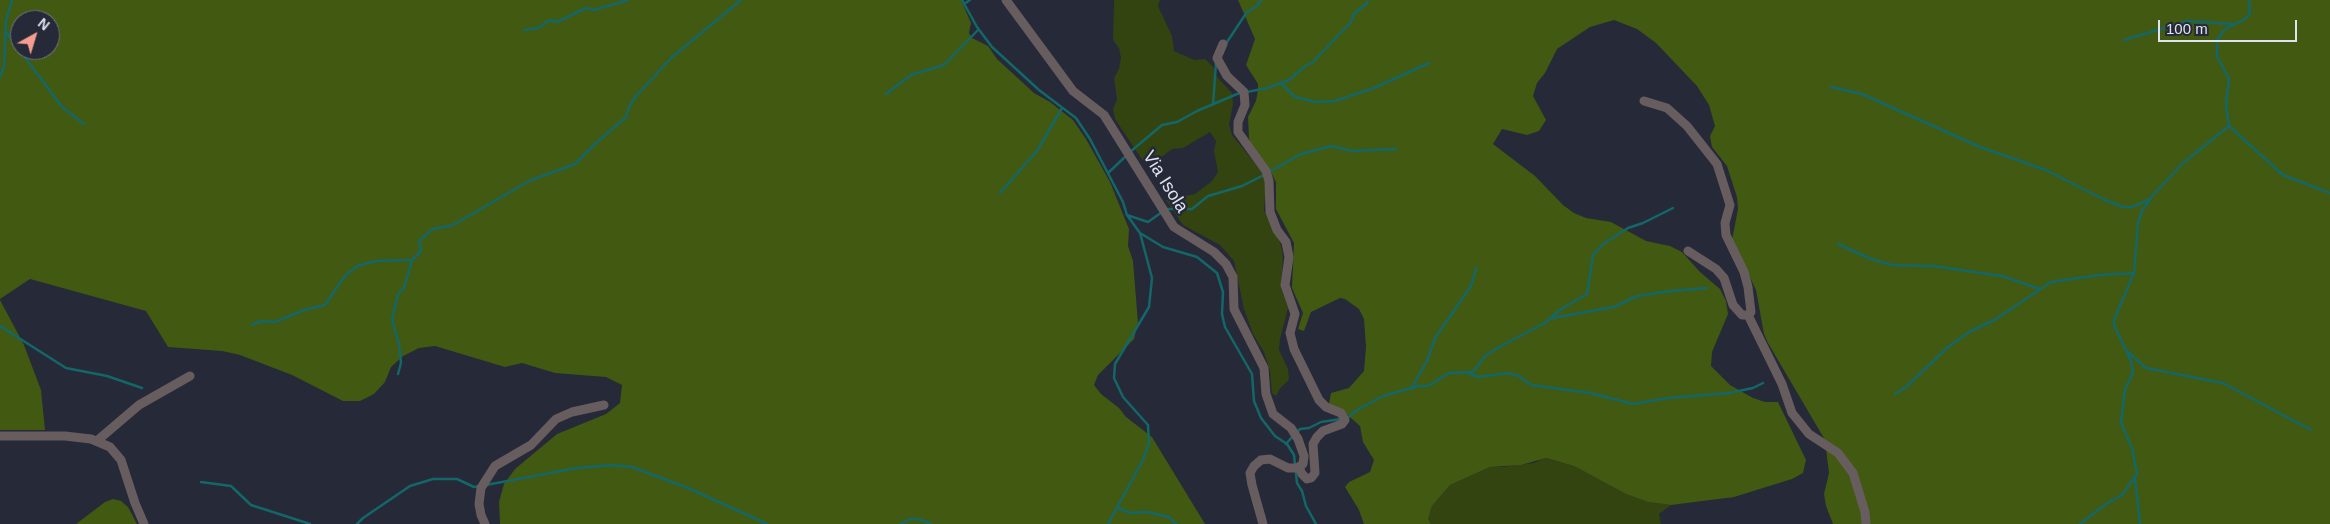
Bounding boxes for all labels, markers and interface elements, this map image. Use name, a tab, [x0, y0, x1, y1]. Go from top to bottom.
north arrow	[10, 10, 60, 60]
scale bar	[2160, 10, 2299, 42]
text: N	[35, 15, 53, 34]
text: 100 m	[2166, 20, 2208, 37]
street label: Via Isola	[1138, 147, 1192, 217]

